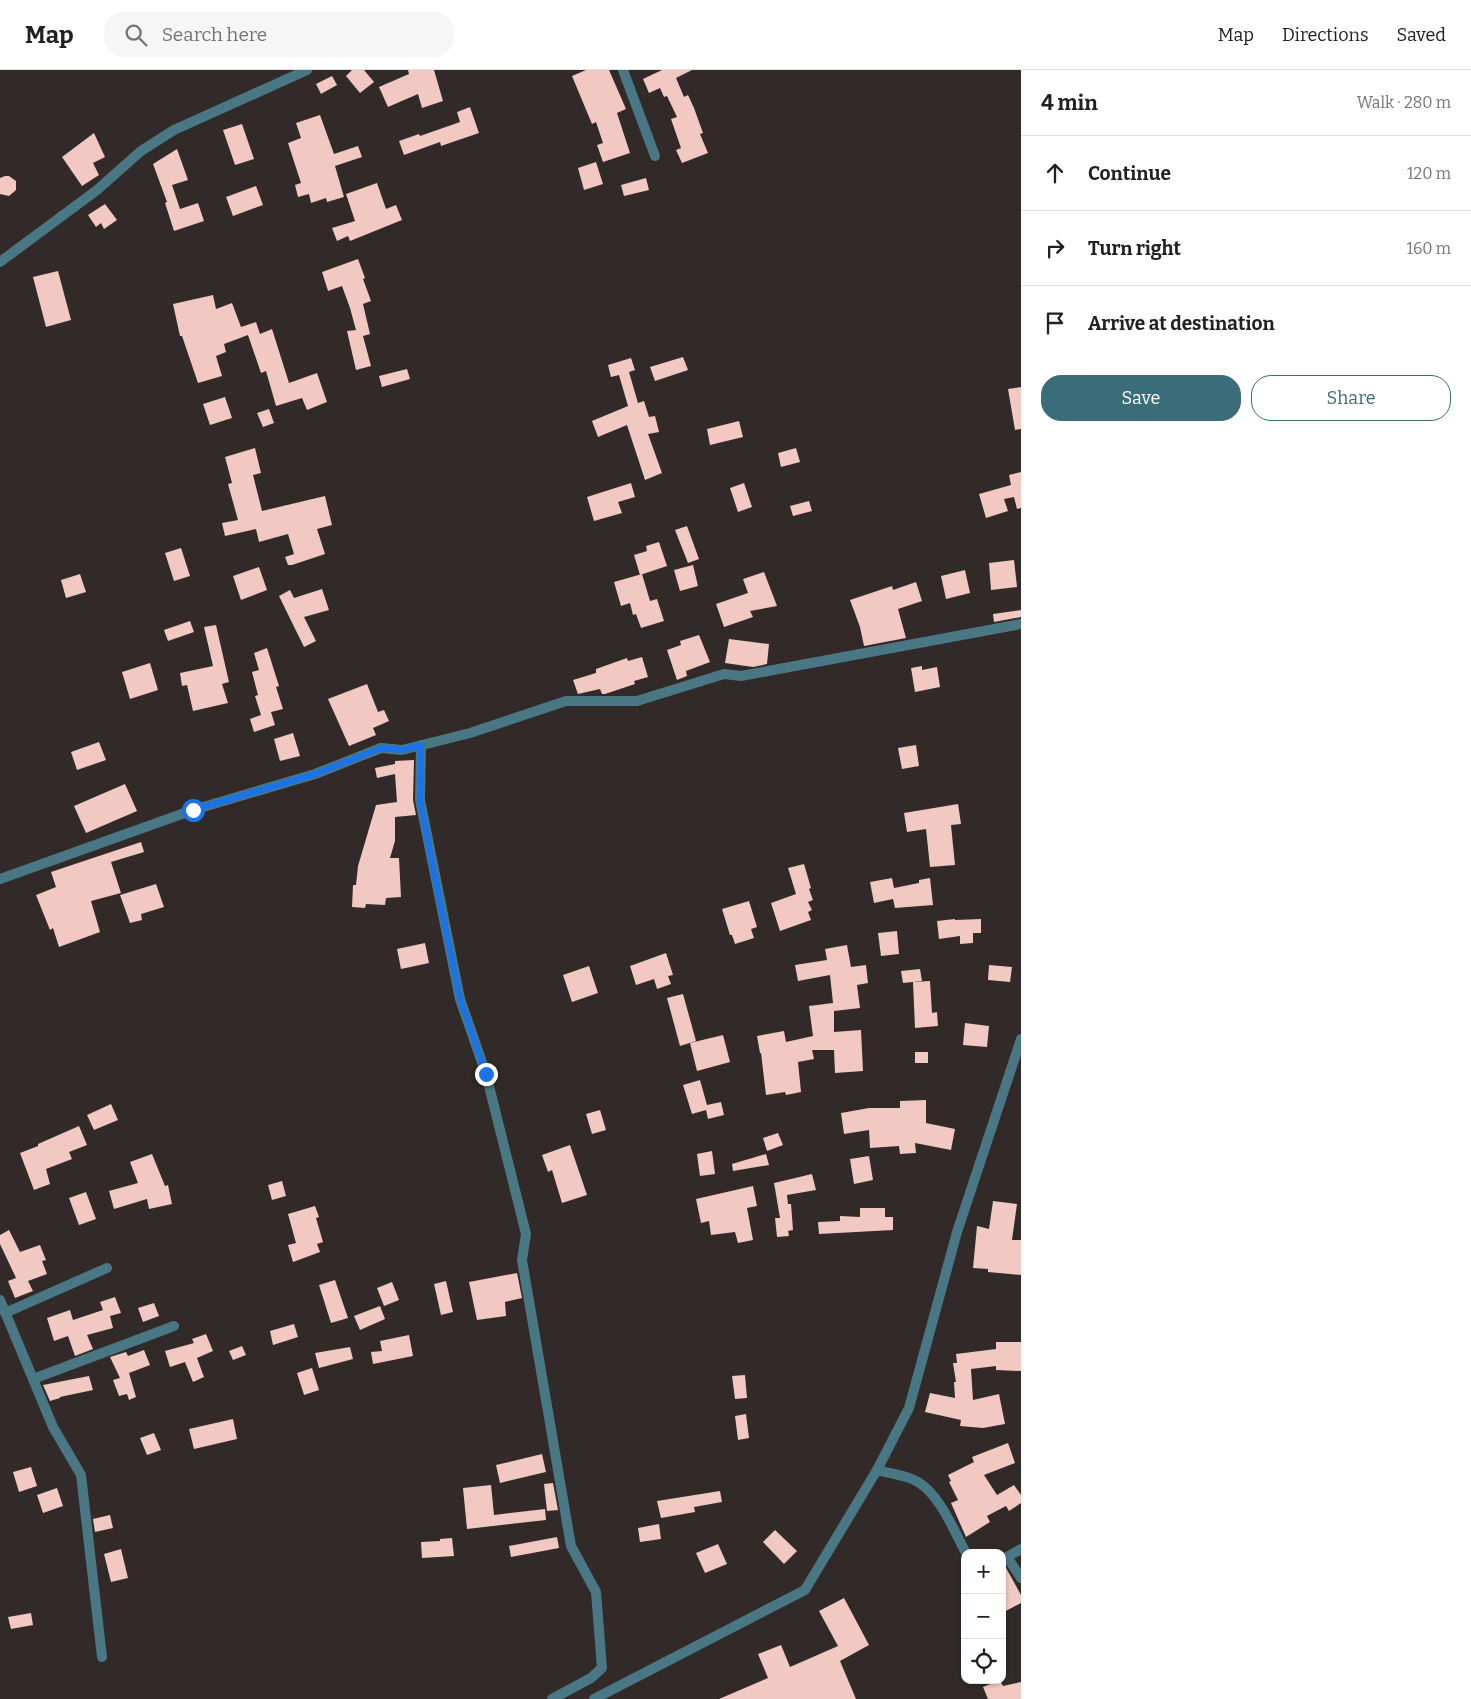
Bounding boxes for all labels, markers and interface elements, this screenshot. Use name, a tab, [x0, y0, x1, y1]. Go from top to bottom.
search box	[104, 12, 454, 57]
text: Map	[25, 21, 74, 49]
icon: search	[122, 21, 150, 49]
text: Search here	[162, 23, 267, 46]
text: Map	[1218, 24, 1254, 46]
text: Directions	[1282, 24, 1369, 46]
text: Saved	[1397, 24, 1446, 46]
text: 4 min	[1041, 90, 1098, 116]
text: Walk · 280 m	[1357, 93, 1451, 112]
icon: ahead	[1041, 159, 1069, 187]
text: Continue	[1088, 162, 1171, 185]
text: 120 m	[1407, 164, 1451, 183]
icon: right	[1041, 234, 1069, 262]
text: Turn right	[1088, 237, 1181, 260]
text: 160 m	[1406, 239, 1451, 258]
icon: arrive	[1041, 309, 1069, 337]
text: Arrive at destination	[1088, 312, 1275, 335]
button: Save	[1041, 375, 1241, 421]
button: Share	[1251, 375, 1451, 421]
route start	[182, 799, 205, 822]
route end	[475, 1063, 498, 1086]
map controls	[961, 1549, 1006, 1684]
button: +	[961, 1549, 1006, 1594]
button: −	[961, 1594, 1006, 1639]
button: locate	[961, 1639, 1006, 1684]

